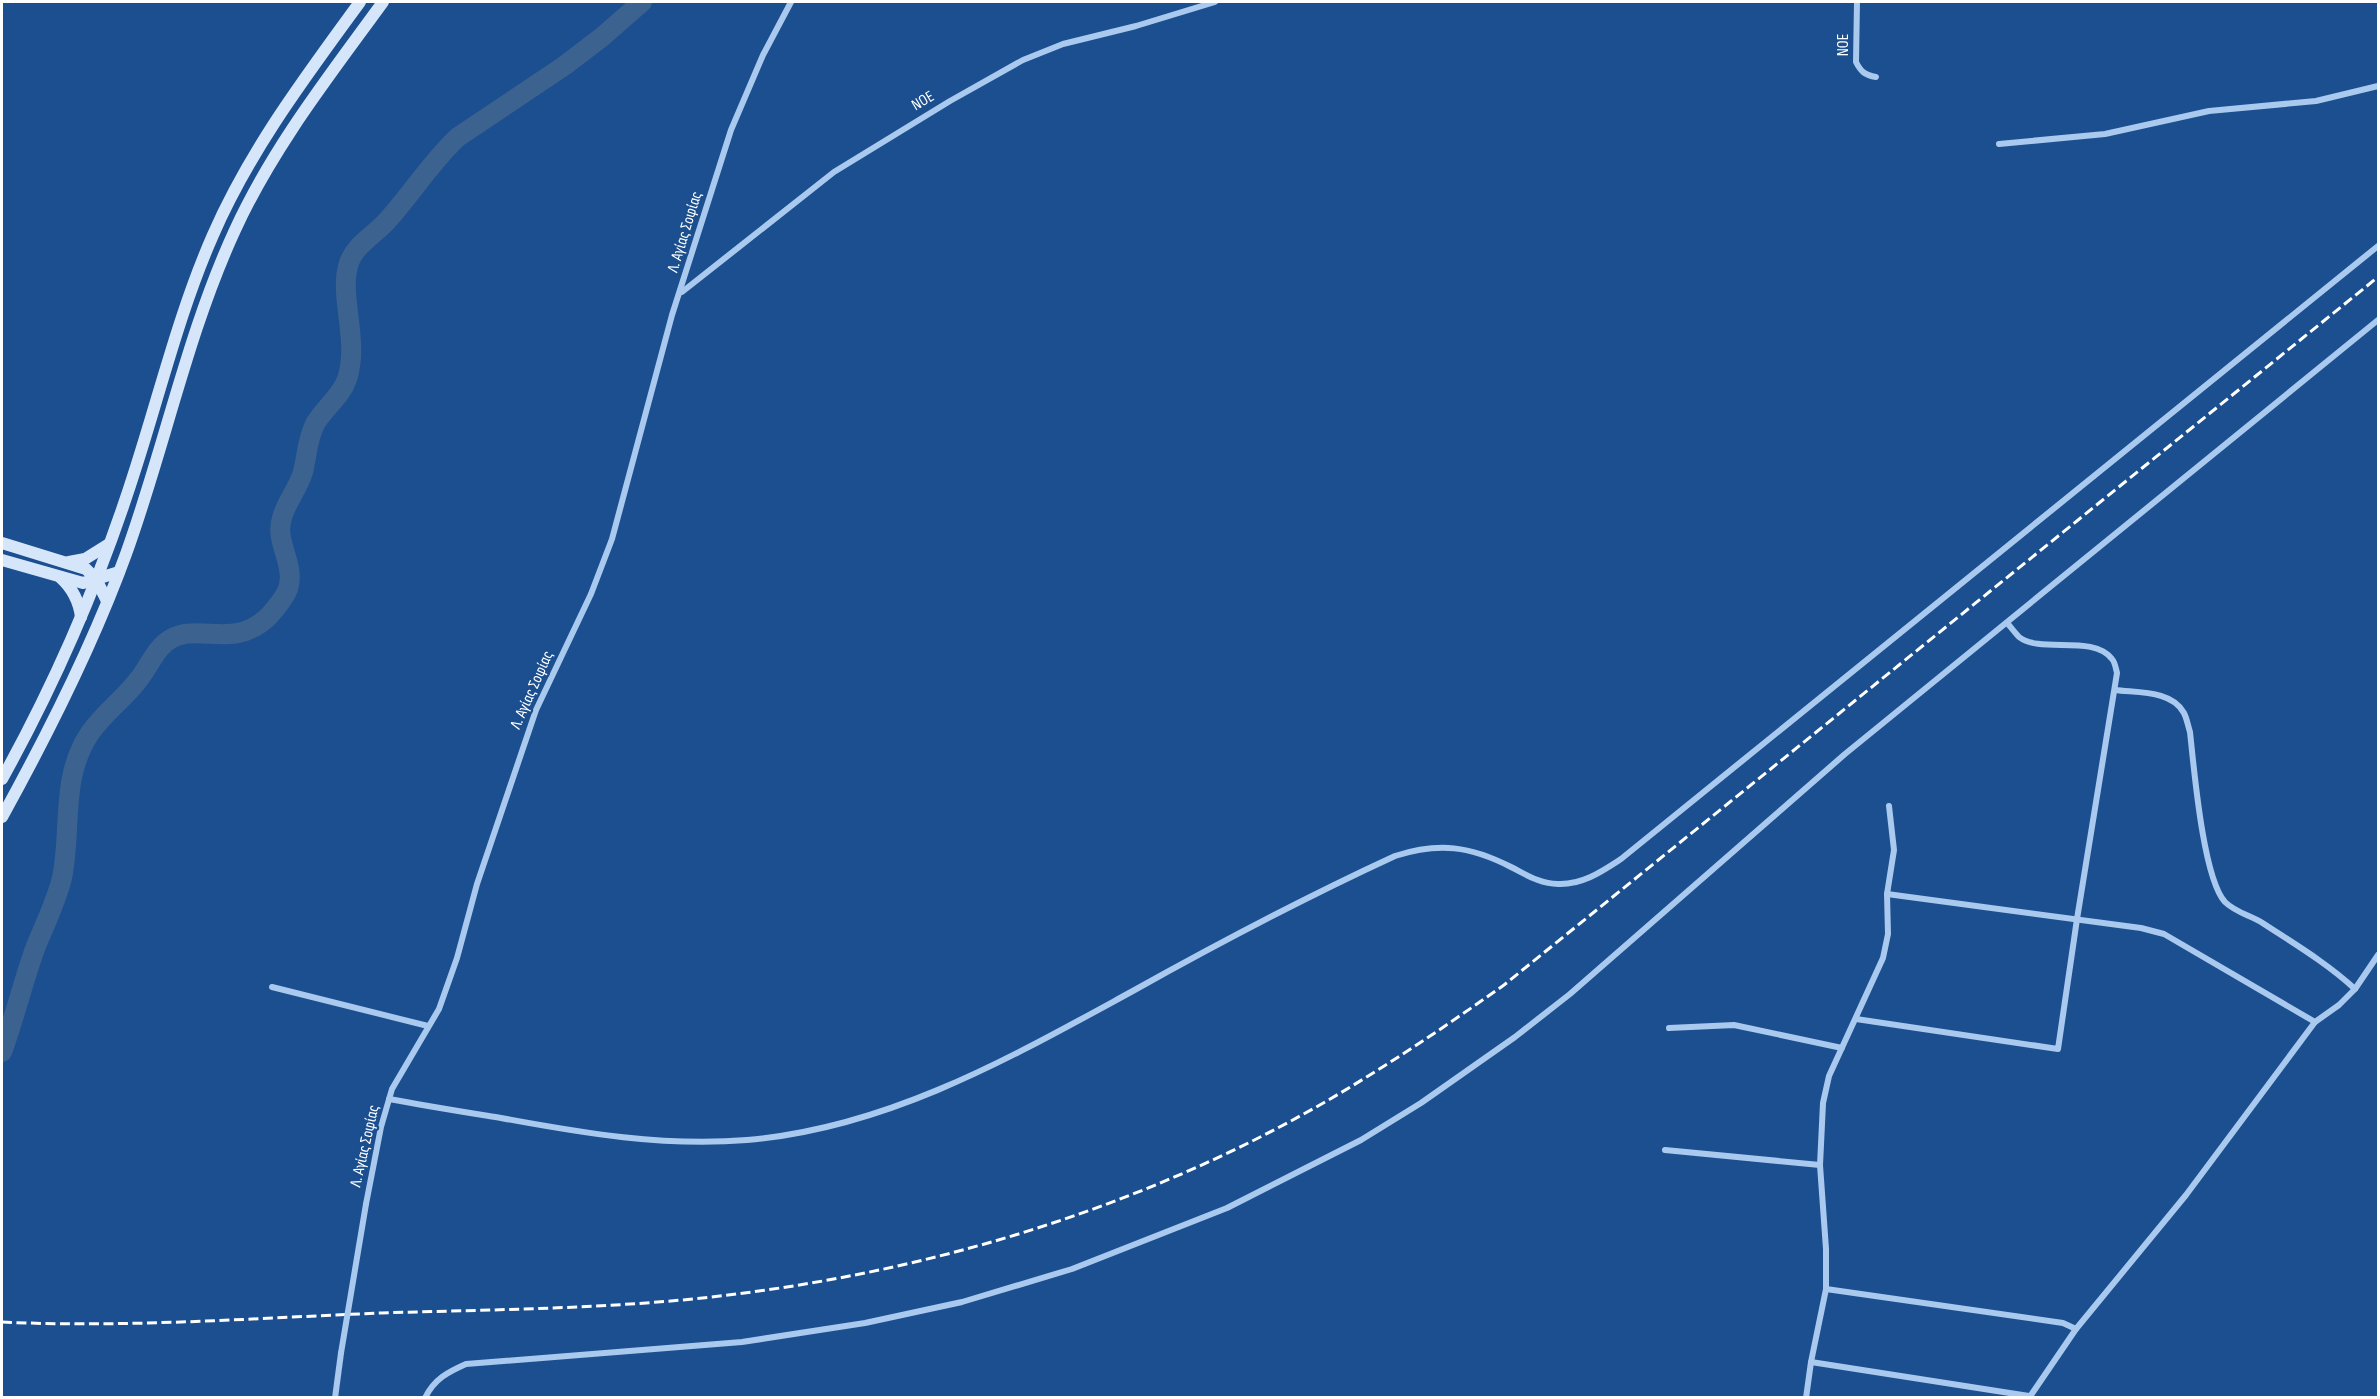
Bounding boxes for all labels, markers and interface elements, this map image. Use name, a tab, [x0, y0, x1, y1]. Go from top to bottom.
street label: NOE	[1834, 34, 1853, 56]
street label: NOE	[908, 87, 938, 115]
street label: Λ. Αγίας Σοφίας	[663, 189, 706, 276]
street label: Λ. Αγίας Σοφίας	[506, 648, 558, 733]
street label: Λ. Αγίας Σοφίας	[346, 1103, 384, 1190]

